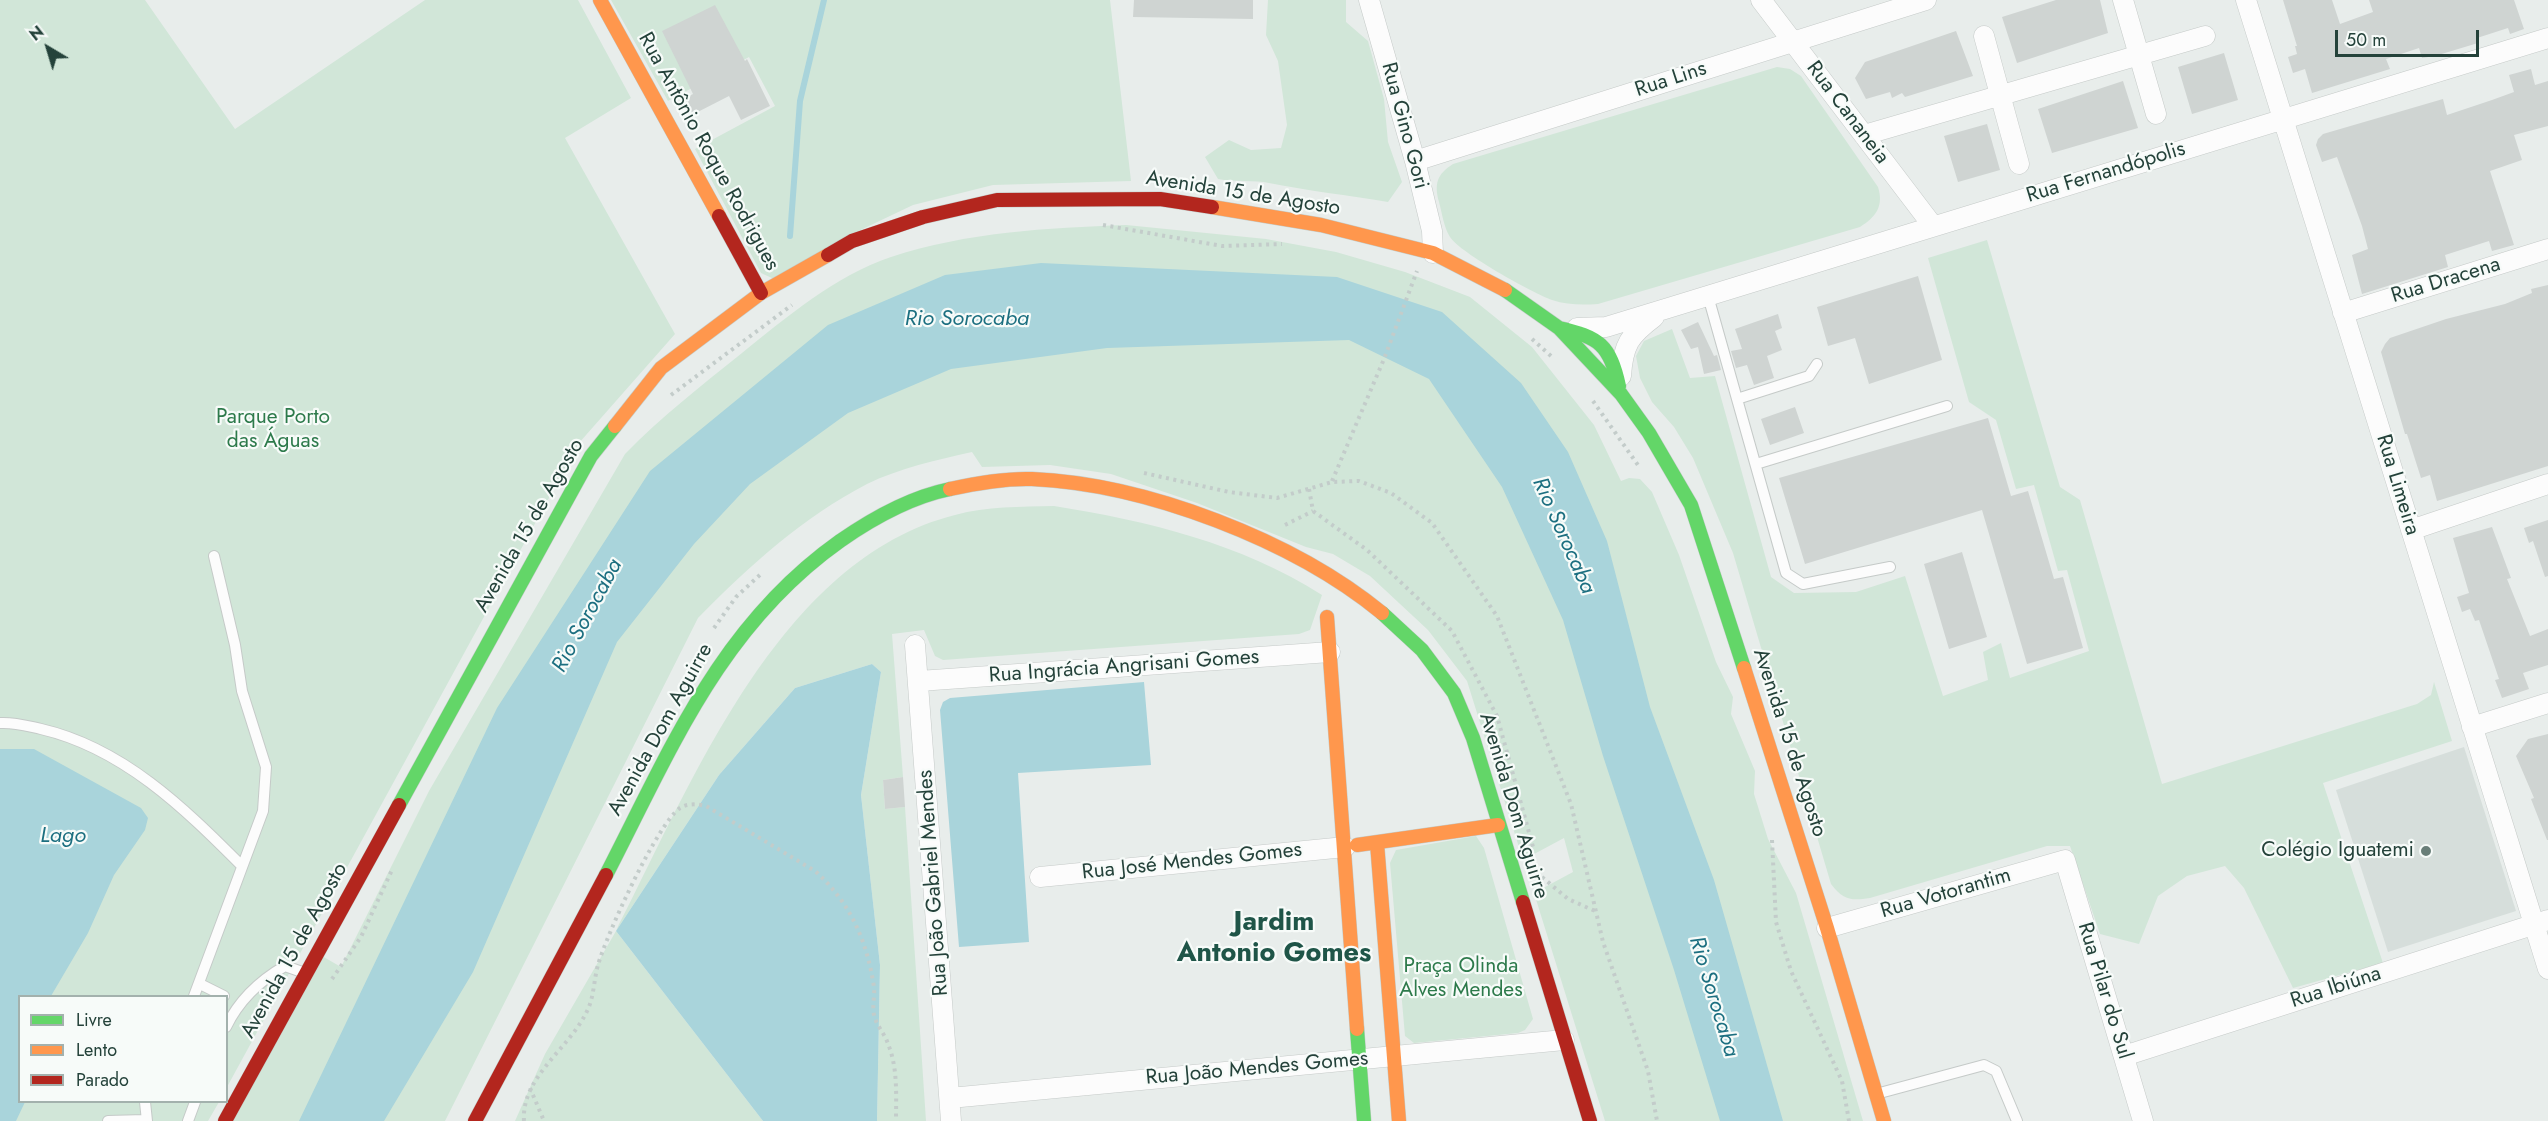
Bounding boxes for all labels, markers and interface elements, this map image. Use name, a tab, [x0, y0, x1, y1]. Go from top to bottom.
north arrow	[18, 18, 78, 78]
scale bar	[2338, 18, 2482, 56]
text: N	[25, 20, 49, 46]
text: 50 m	[2346, 27, 2386, 53]
street label: Rua Antônio Roque Rodrigues	[632, 29, 784, 275]
street label: Rua Lins	[1632, 57, 1710, 103]
street label: Rua Cananeia	[1800, 57, 1894, 169]
street label: Rua Gino Gori	[1375, 60, 1433, 192]
street label: Rua Fernandópolis	[2023, 137, 2189, 209]
street label: Avenida 15 de Agosto	[1144, 166, 1342, 222]
street label: Rua Dracena	[2388, 252, 2504, 310]
water label: Rio Sorocaba	[905, 307, 1029, 333]
park label: Parque Porto das Águas	[216, 405, 330, 455]
street label: Rua Limeira	[2370, 432, 2424, 538]
street label: Avenida 15 de Agosto	[470, 435, 590, 617]
water label: Rio Sorocaba	[1526, 474, 1600, 598]
water label: Rio Sorocaba	[547, 555, 629, 677]
street label: Avenida Dom Aguirre	[603, 639, 719, 821]
street label: Rua Ingrácia Angrisani Gomes	[988, 645, 1260, 689]
street label: Avenida 15 de Agosto	[1747, 646, 1831, 840]
street label: Avenida Dom Aguirre	[1473, 710, 1553, 902]
street label: Rua João Gabriel Mendes	[914, 769, 954, 997]
water label: Lago	[40, 824, 86, 850]
street label: Rua José Mendes Gomes	[1081, 838, 1303, 886]
place label: Colégio Iguatemi	[2261, 838, 2414, 864]
marker: Colégio Iguatemi	[2419, 844, 2433, 858]
street label: Avenida 15 de Agosto	[236, 859, 354, 1043]
street label: Rua Votorantim	[1878, 863, 2014, 925]
district label: Jardim Antonio Gomes	[1177, 907, 1371, 970]
street label: Rua Pilar do Sul	[2071, 920, 2137, 1062]
water label: Rio Sorocaba	[1682, 934, 1744, 1060]
park label: Praça Olinda Alves Mendes	[1399, 954, 1523, 1004]
street label: Rua Ibiúna	[2287, 962, 2385, 1014]
legend	[18, 995, 228, 1103]
text: Livre	[76, 1007, 112, 1033]
text: Lento	[76, 1037, 117, 1063]
street label: Rua João Mendes Gomes	[1145, 1047, 1369, 1091]
text: Parado	[76, 1067, 129, 1093]

